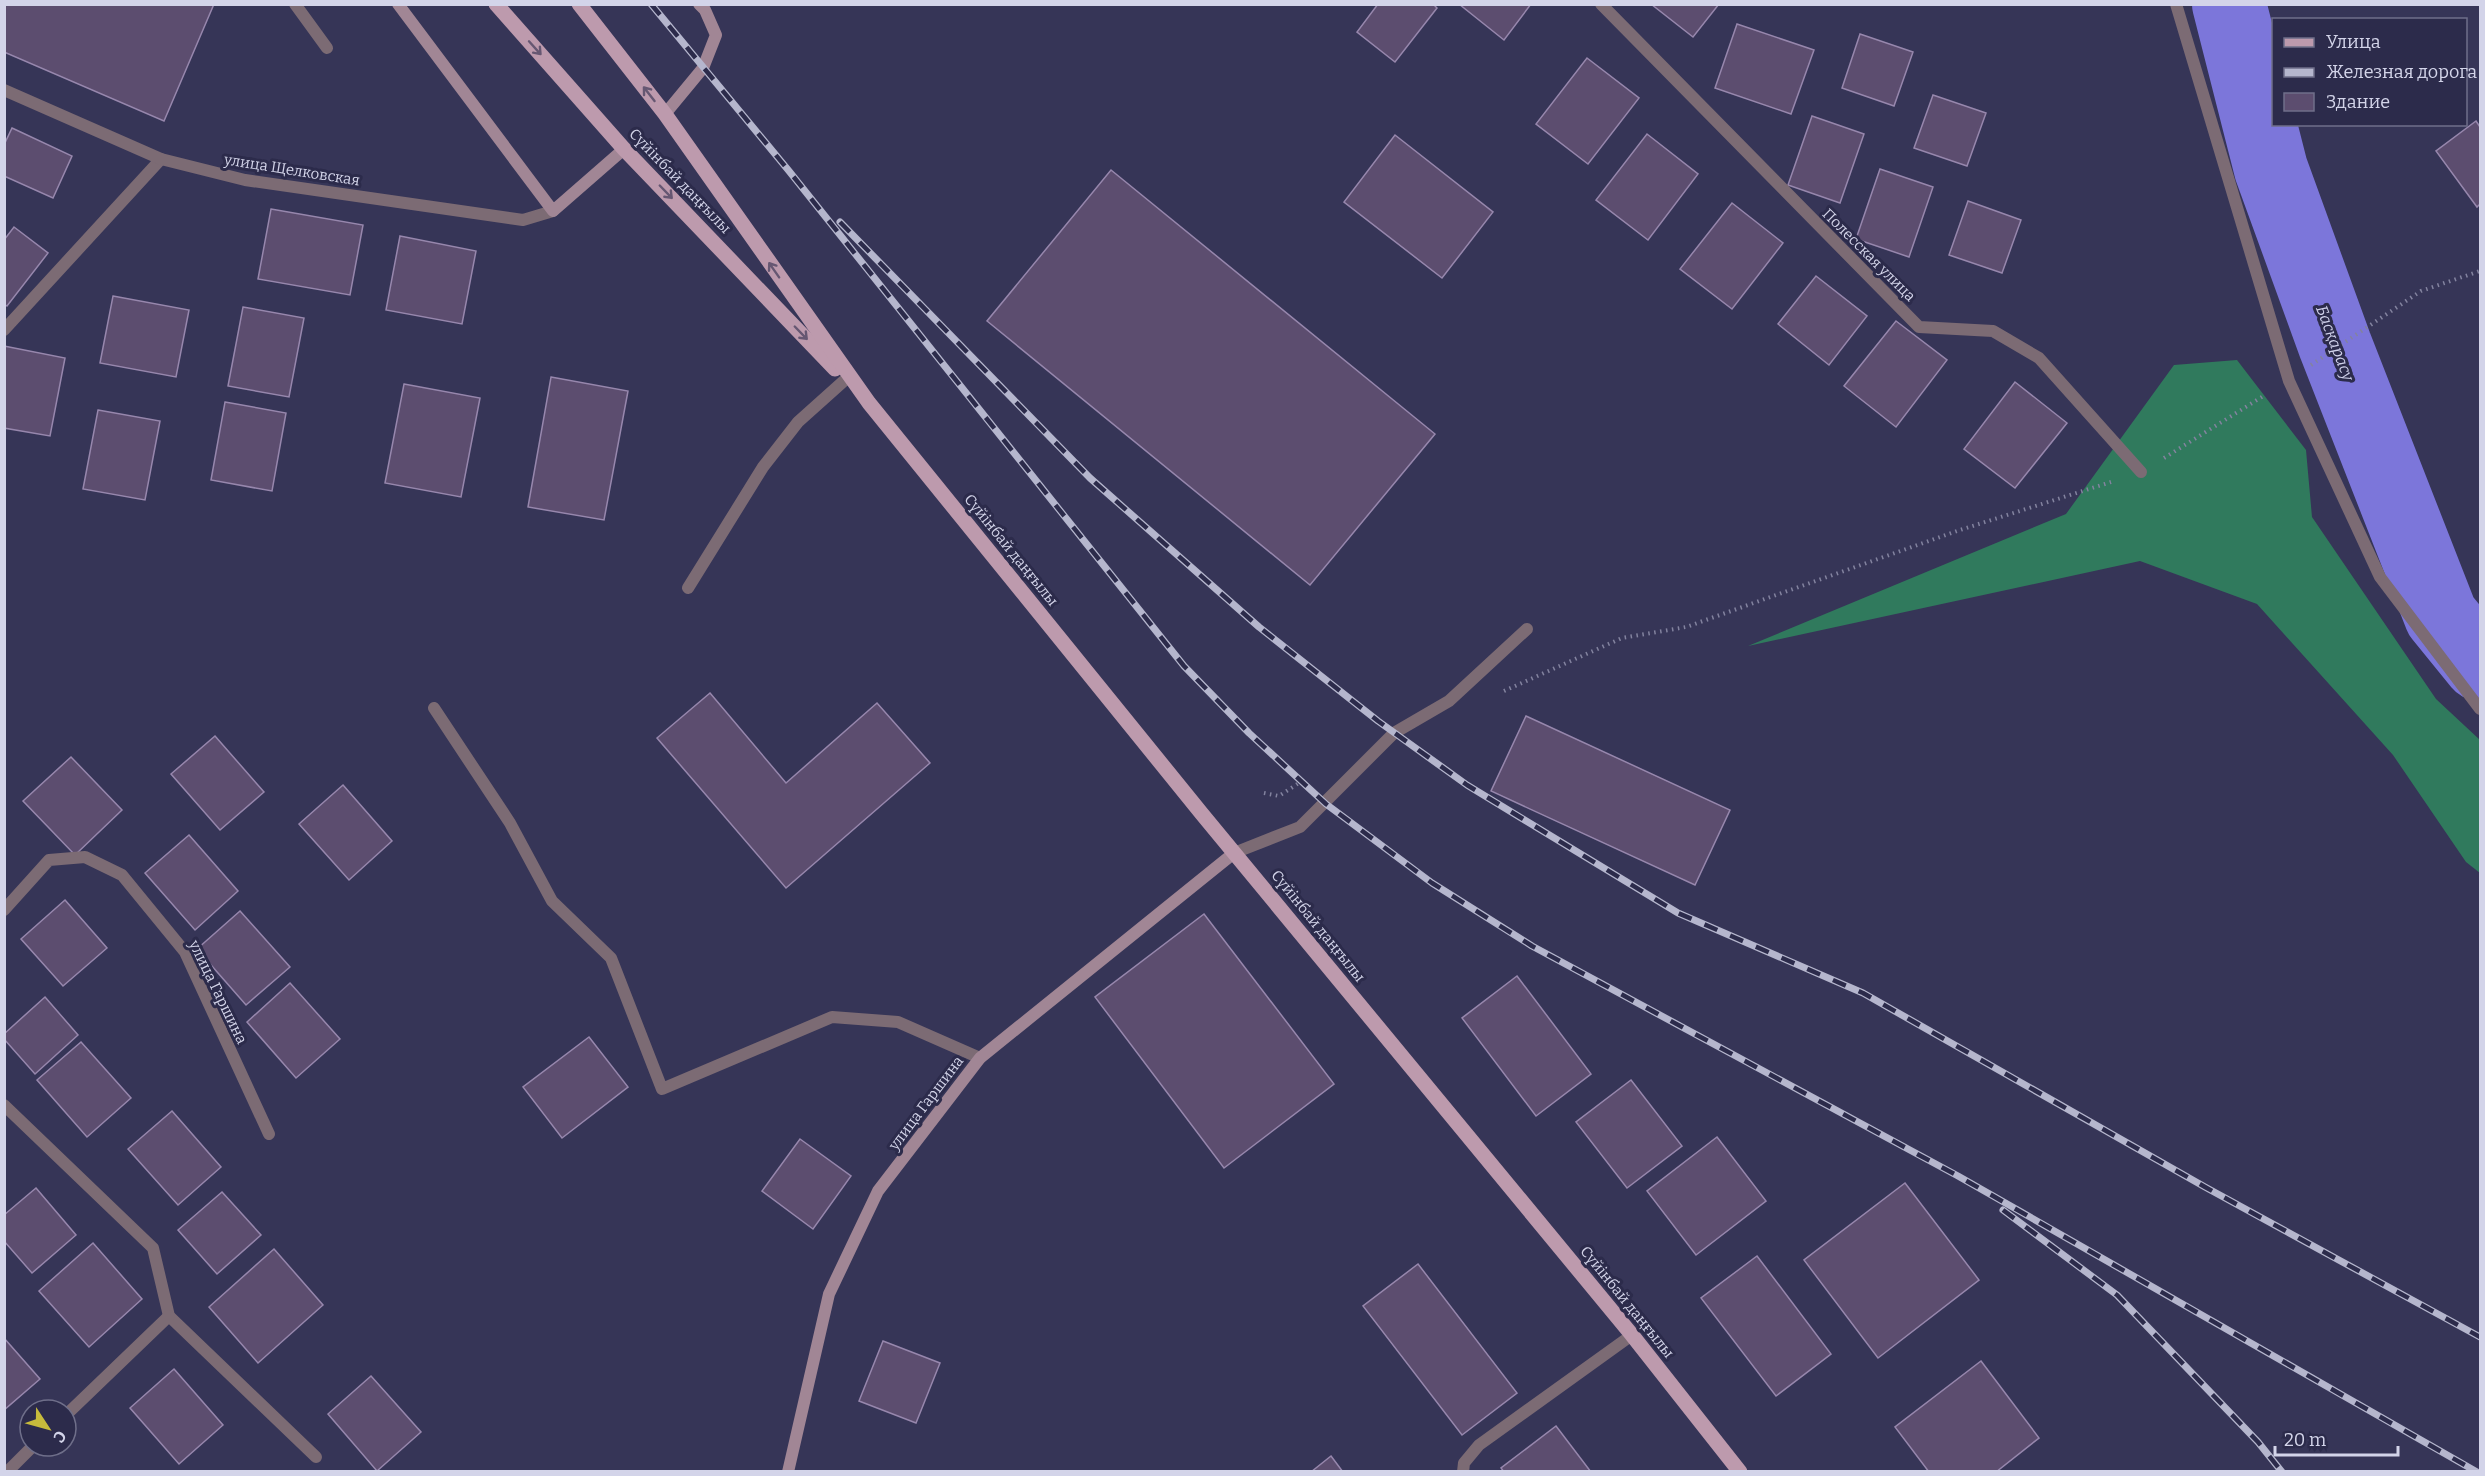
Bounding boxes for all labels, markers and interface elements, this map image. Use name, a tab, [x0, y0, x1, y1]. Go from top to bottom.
legend	[2272, 18, 2467, 126]
text: Улица	[2326, 31, 2381, 53]
one-way arrow	[528, 40, 542, 55]
text: Железная дорога	[2326, 61, 2477, 83]
one-way arrow	[642, 86, 655, 102]
text: Здание	[2326, 91, 2390, 113]
street label: Сүйінбай даңғылы	[625, 125, 735, 237]
street label: улица Щелковская	[222, 150, 361, 190]
one-way arrow	[659, 185, 673, 200]
street label: Полесская улица	[1819, 205, 1919, 305]
one-way arrow	[768, 262, 781, 278]
water label: Басқарасу	[2312, 303, 2358, 384]
one-way arrow	[794, 325, 808, 340]
street label: Сүйінбай даңғылы	[960, 490, 1062, 610]
street label: Сүйінбай даңғылы	[1267, 866, 1369, 986]
street label: улица Гаршина	[185, 936, 251, 1047]
street label: улица Гаршина	[884, 1052, 967, 1154]
street label: Сүйінбай даңғылы	[1576, 1242, 1678, 1362]
north arrow	[18, 1398, 78, 1458]
scale bar	[2275, 1419, 2398, 1457]
text: С	[49, 1427, 70, 1446]
text: 20 m	[2284, 1429, 2326, 1451]

